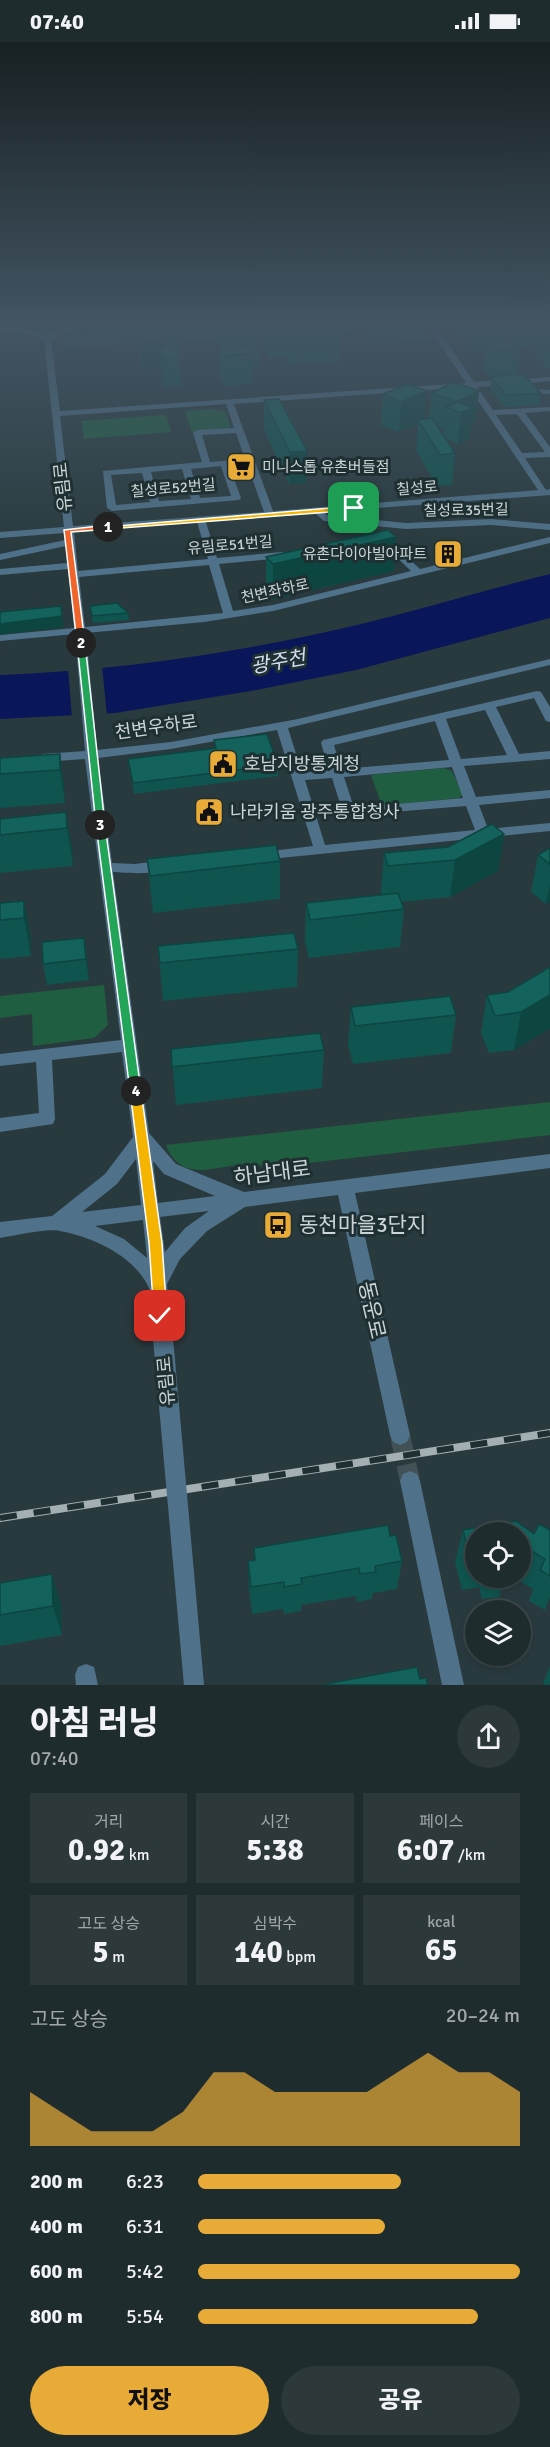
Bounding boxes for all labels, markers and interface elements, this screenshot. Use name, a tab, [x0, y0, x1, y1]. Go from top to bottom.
text: 07:40	[30, 8, 84, 35]
supermarket icon: 미니스톱 유촌버들점	[225, 451, 257, 483]
place label: 미니스톱 유촌버들점	[262, 458, 390, 476]
street label: 유림로	[49, 461, 77, 513]
street label: 칠성로52번길	[130, 475, 216, 501]
street label: 칠성로	[396, 477, 438, 499]
pin	[328, 482, 379, 533]
icon: arrive	[337, 491, 370, 524]
street label: 칠성로35번길	[423, 500, 509, 520]
pin: 1	[93, 512, 123, 542]
text: 1	[104, 517, 112, 537]
street label: 유림로51번길	[187, 532, 273, 558]
building icon: 유촌다이아빌아파트	[432, 538, 464, 570]
place label: 유촌다이아빌아파트	[303, 545, 427, 563]
street label: 천변좌하로	[239, 575, 311, 607]
pin: 2	[66, 628, 96, 658]
text: 2	[77, 633, 85, 653]
water label: 광주천	[249, 644, 310, 679]
street label: 천변우하로	[113, 710, 199, 744]
public building icon: 호남지방통계청	[207, 748, 239, 780]
place label: 호남지방통계청	[244, 753, 360, 775]
public building icon: 나라키움 광주통합청사	[193, 796, 225, 828]
place label: 나라키움 광주통합청사	[230, 801, 400, 823]
pin: 3	[85, 810, 115, 840]
text: 3	[96, 815, 104, 835]
pin: 4	[121, 1076, 151, 1106]
text: 4	[132, 1081, 140, 1101]
street label: 하남대로	[232, 1155, 312, 1191]
bus stop icon: 동천마을3단지	[262, 1209, 294, 1241]
place label: 동천마을3단지	[299, 1212, 426, 1238]
street label: 동운로	[353, 1279, 391, 1341]
pin	[134, 1290, 185, 1341]
icon: check	[143, 1299, 176, 1332]
street label: 유림로	[153, 1355, 179, 1407]
map controls	[465, 1522, 531, 1666]
button: locate	[465, 1522, 531, 1588]
button: layers	[465, 1600, 531, 1666]
text: 아침 러닝	[30, 1703, 159, 1744]
button: share	[457, 1705, 520, 1768]
text: 07:40	[30, 1746, 79, 1771]
text: 거리	[94, 1812, 123, 1832]
text: 시간	[260, 1812, 290, 1832]
text: 페이스	[419, 1812, 463, 1832]
text: 0.92	[68, 1832, 125, 1869]
text: 5:38	[246, 1832, 304, 1869]
text: 6:07	[397, 1832, 455, 1869]
text: km	[125, 1845, 149, 1865]
text: /km	[455, 1845, 486, 1865]
text: kcal	[427, 1912, 455, 1932]
text: 고도 상승	[77, 1914, 140, 1934]
text: 심박수	[253, 1914, 297, 1934]
text: 65	[425, 1932, 458, 1969]
text: 5	[92, 1934, 109, 1971]
text: 140	[234, 1934, 283, 1971]
text: m	[109, 1947, 125, 1967]
text: bpm	[283, 1947, 316, 1967]
text: 20–24 m	[446, 2003, 520, 2028]
text: 고도 상승	[30, 2007, 108, 2032]
text: 200 m	[30, 2169, 83, 2194]
text: 6:23	[126, 2169, 164, 2194]
text: 400 m	[30, 2214, 83, 2239]
text: 6:31	[126, 2214, 164, 2239]
text: 600 m	[30, 2259, 83, 2284]
text: 5:42	[126, 2259, 164, 2284]
text: 800 m	[30, 2304, 83, 2329]
text: 5:54	[126, 2304, 164, 2329]
button: 저장	[30, 2366, 269, 2435]
button: 공유	[281, 2366, 520, 2435]

